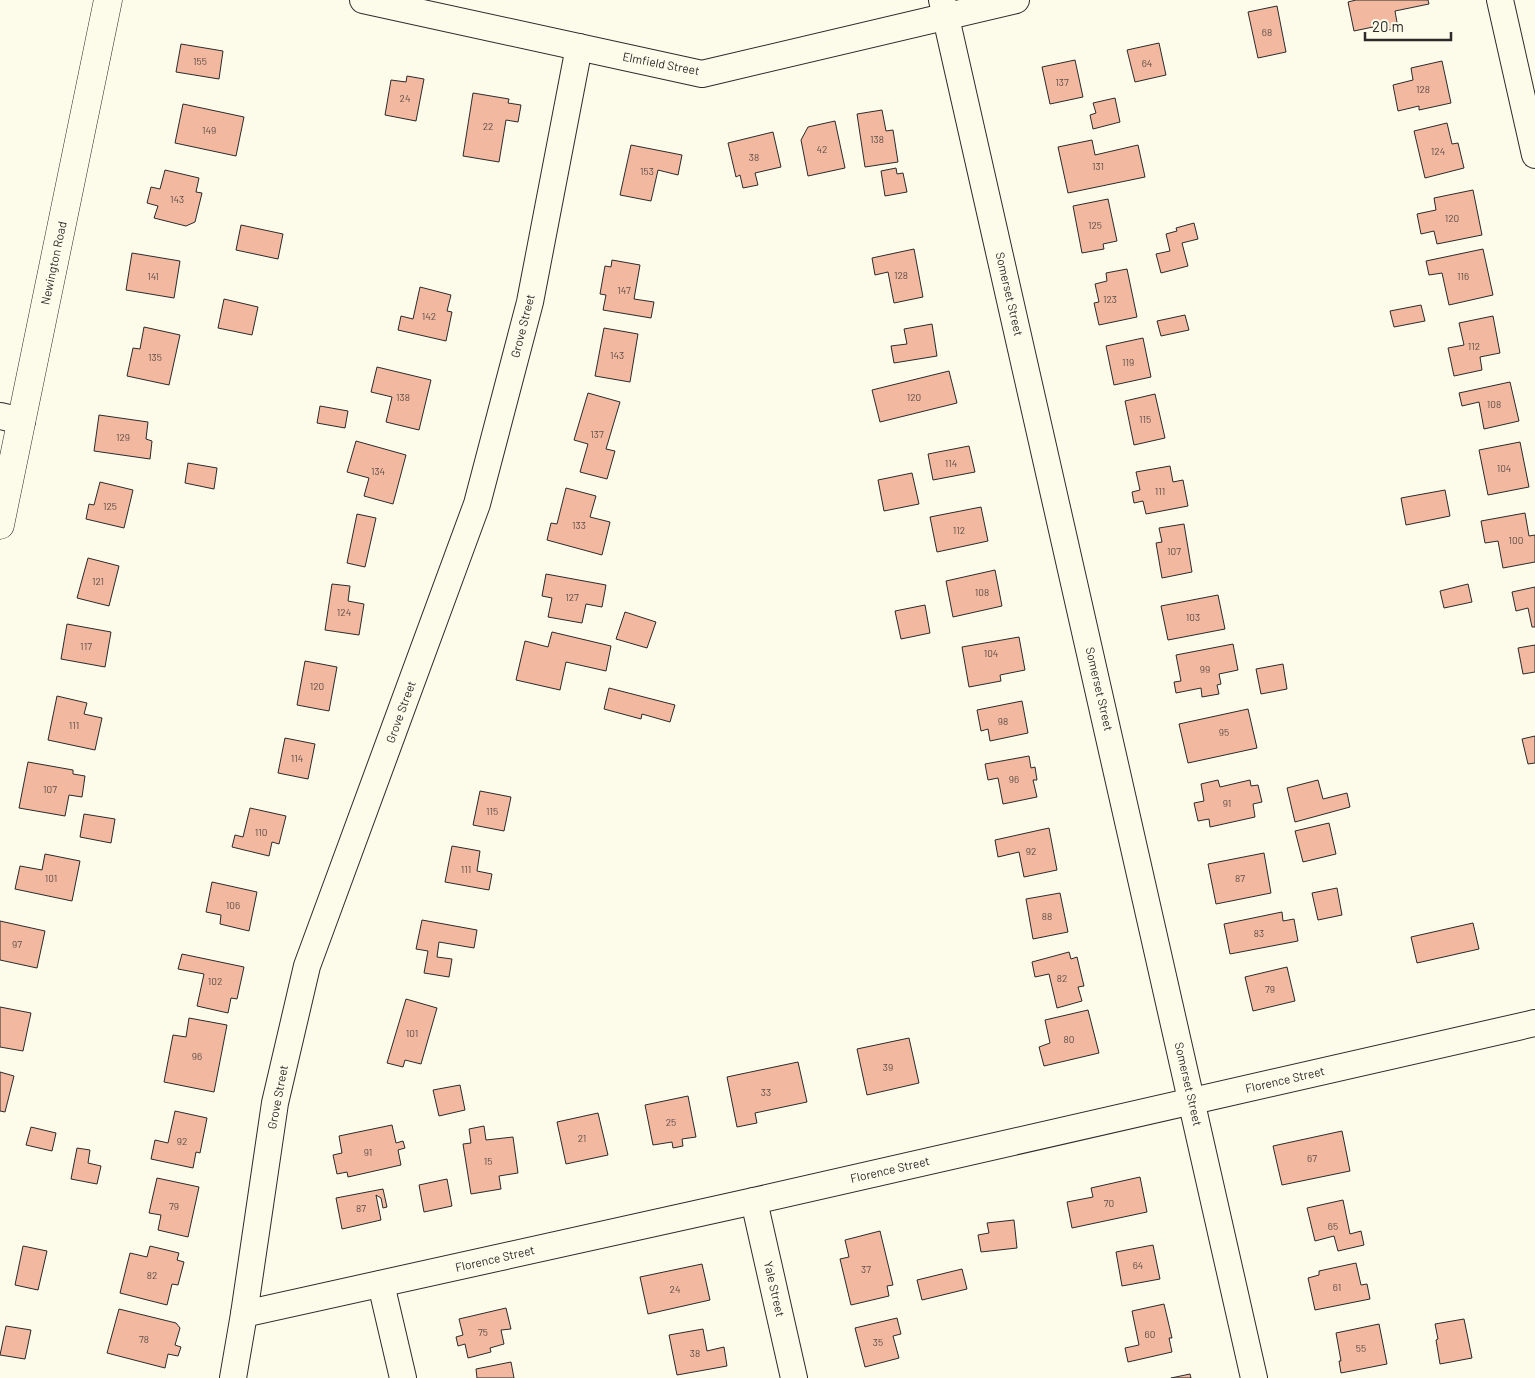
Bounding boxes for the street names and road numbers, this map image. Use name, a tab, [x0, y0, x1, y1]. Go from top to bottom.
street label: Elmfield Street	[621, 49, 701, 77]
street label: Newington Road	[37, 220, 69, 306]
street label: Somerset Street	[994, 250, 1026, 337]
street label: Grove Street	[507, 293, 537, 359]
street label: Somerset Street	[1084, 645, 1116, 732]
street label: Grove Street	[382, 679, 418, 745]
street label: Somerset Street	[1173, 1040, 1205, 1127]
street label: Florence Street	[1244, 1063, 1326, 1095]
street label: Grove Street	[264, 1064, 290, 1130]
street label: Florence Street	[849, 1153, 931, 1185]
street label: Florence Street	[454, 1242, 536, 1274]
street label: Yale Street	[762, 1260, 788, 1318]

